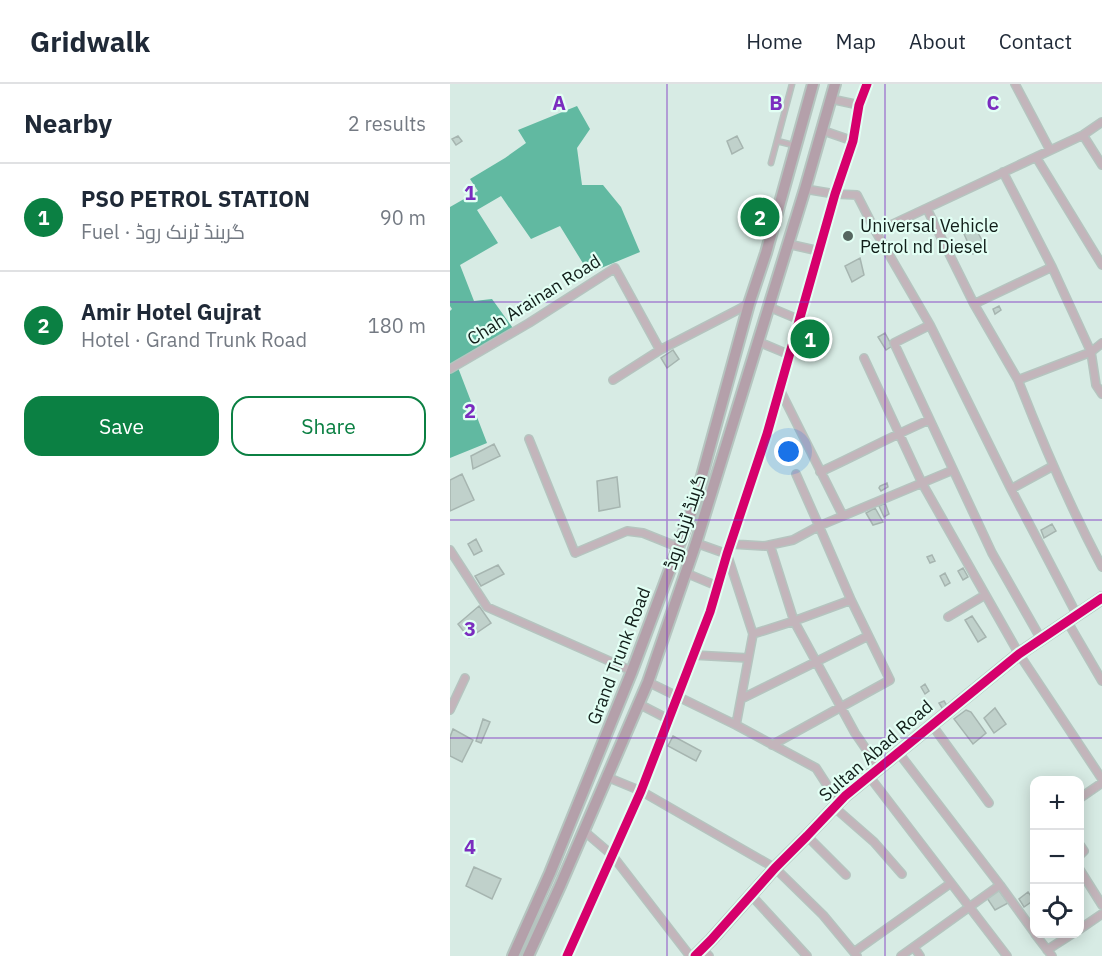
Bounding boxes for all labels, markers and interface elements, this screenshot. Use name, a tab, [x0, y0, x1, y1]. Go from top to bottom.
text: Gridwalk	[30, 23, 150, 60]
text: Home	[746, 27, 803, 55]
text: Map	[836, 27, 876, 55]
text: About	[909, 27, 966, 55]
text: Contact	[999, 27, 1072, 55]
text: A	[552, 89, 566, 116]
text: B	[769, 89, 783, 116]
text: C	[986, 89, 1000, 116]
text: Nearby	[24, 106, 112, 140]
text: 2 results	[348, 110, 426, 137]
text: 1	[464, 179, 476, 206]
text: PSO PETROL STATION	[81, 184, 310, 213]
pin: 2	[740, 194, 780, 240]
text: 1	[38, 204, 50, 231]
text: 90 m	[380, 204, 426, 231]
place label: Universal Vehicle Petrol nd Diesel	[860, 214, 999, 258]
text: Fuel · گرینڈ ٹرنک روڈ	[81, 218, 245, 245]
marker: Universal Vehicle Petrol nd Diesel	[841, 229, 855, 243]
street label: Chah Arainan Road	[463, 249, 605, 350]
text: Amir Hotel Gujrat	[81, 297, 262, 326]
text: 2	[38, 312, 50, 339]
text: 180 m	[368, 312, 426, 339]
pin: 1	[790, 316, 830, 362]
text: Hotel · Grand Trunk Road	[81, 326, 307, 353]
button: Save	[24, 396, 219, 456]
button: Share	[231, 396, 426, 456]
text: 2	[464, 397, 476, 424]
your location	[774, 437, 803, 466]
street label: گرینڈ ٹرنک روڈ	[658, 471, 711, 572]
street label: Grand Trunk Road	[582, 584, 655, 728]
text: 3	[464, 615, 476, 642]
street label: Sultan Abad Road	[814, 695, 937, 806]
map controls	[1030, 776, 1084, 938]
button: +	[1030, 776, 1084, 830]
button: −	[1030, 830, 1084, 884]
text: 4	[464, 833, 476, 860]
button: locate	[1030, 884, 1084, 938]

